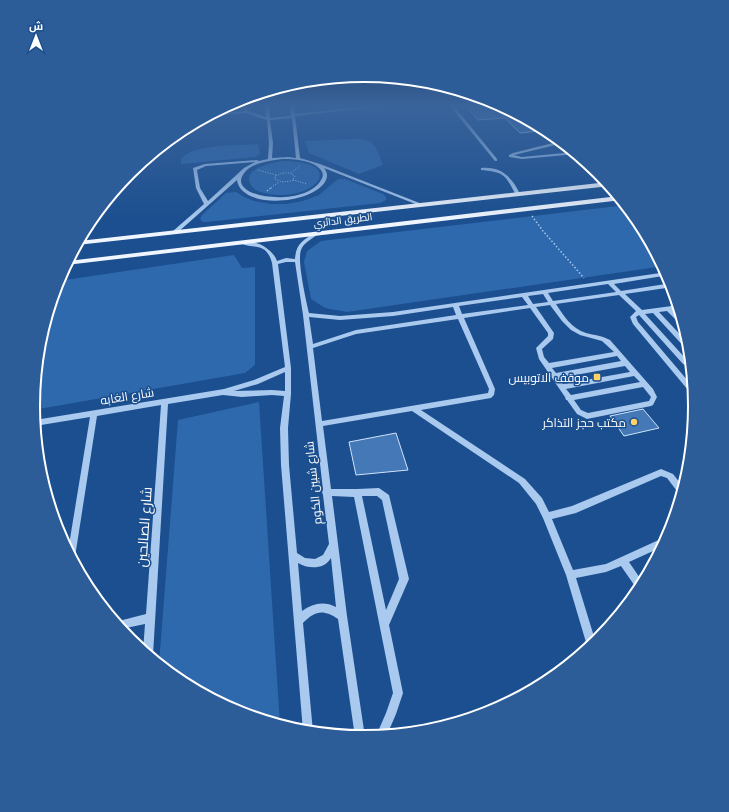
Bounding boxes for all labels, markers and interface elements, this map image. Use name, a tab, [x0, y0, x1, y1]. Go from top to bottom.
north arrow	[16, 16, 56, 56]
text: ش	[29, 19, 43, 33]
street label: الطريق الدائري	[313, 210, 373, 231]
place label: موقف الاتوبيس	[508, 370, 589, 385]
marker: موقف الاتوبيس	[592, 372, 602, 382]
street label: شارع الغابه	[99, 384, 155, 409]
place label: مكتب حجز التذاكر	[541, 415, 626, 430]
marker: مكتب حجز التذاكر	[629, 417, 639, 427]
street label: شارع شبين الكوم	[301, 440, 326, 525]
street label: شارع الصالحين	[132, 486, 156, 568]

